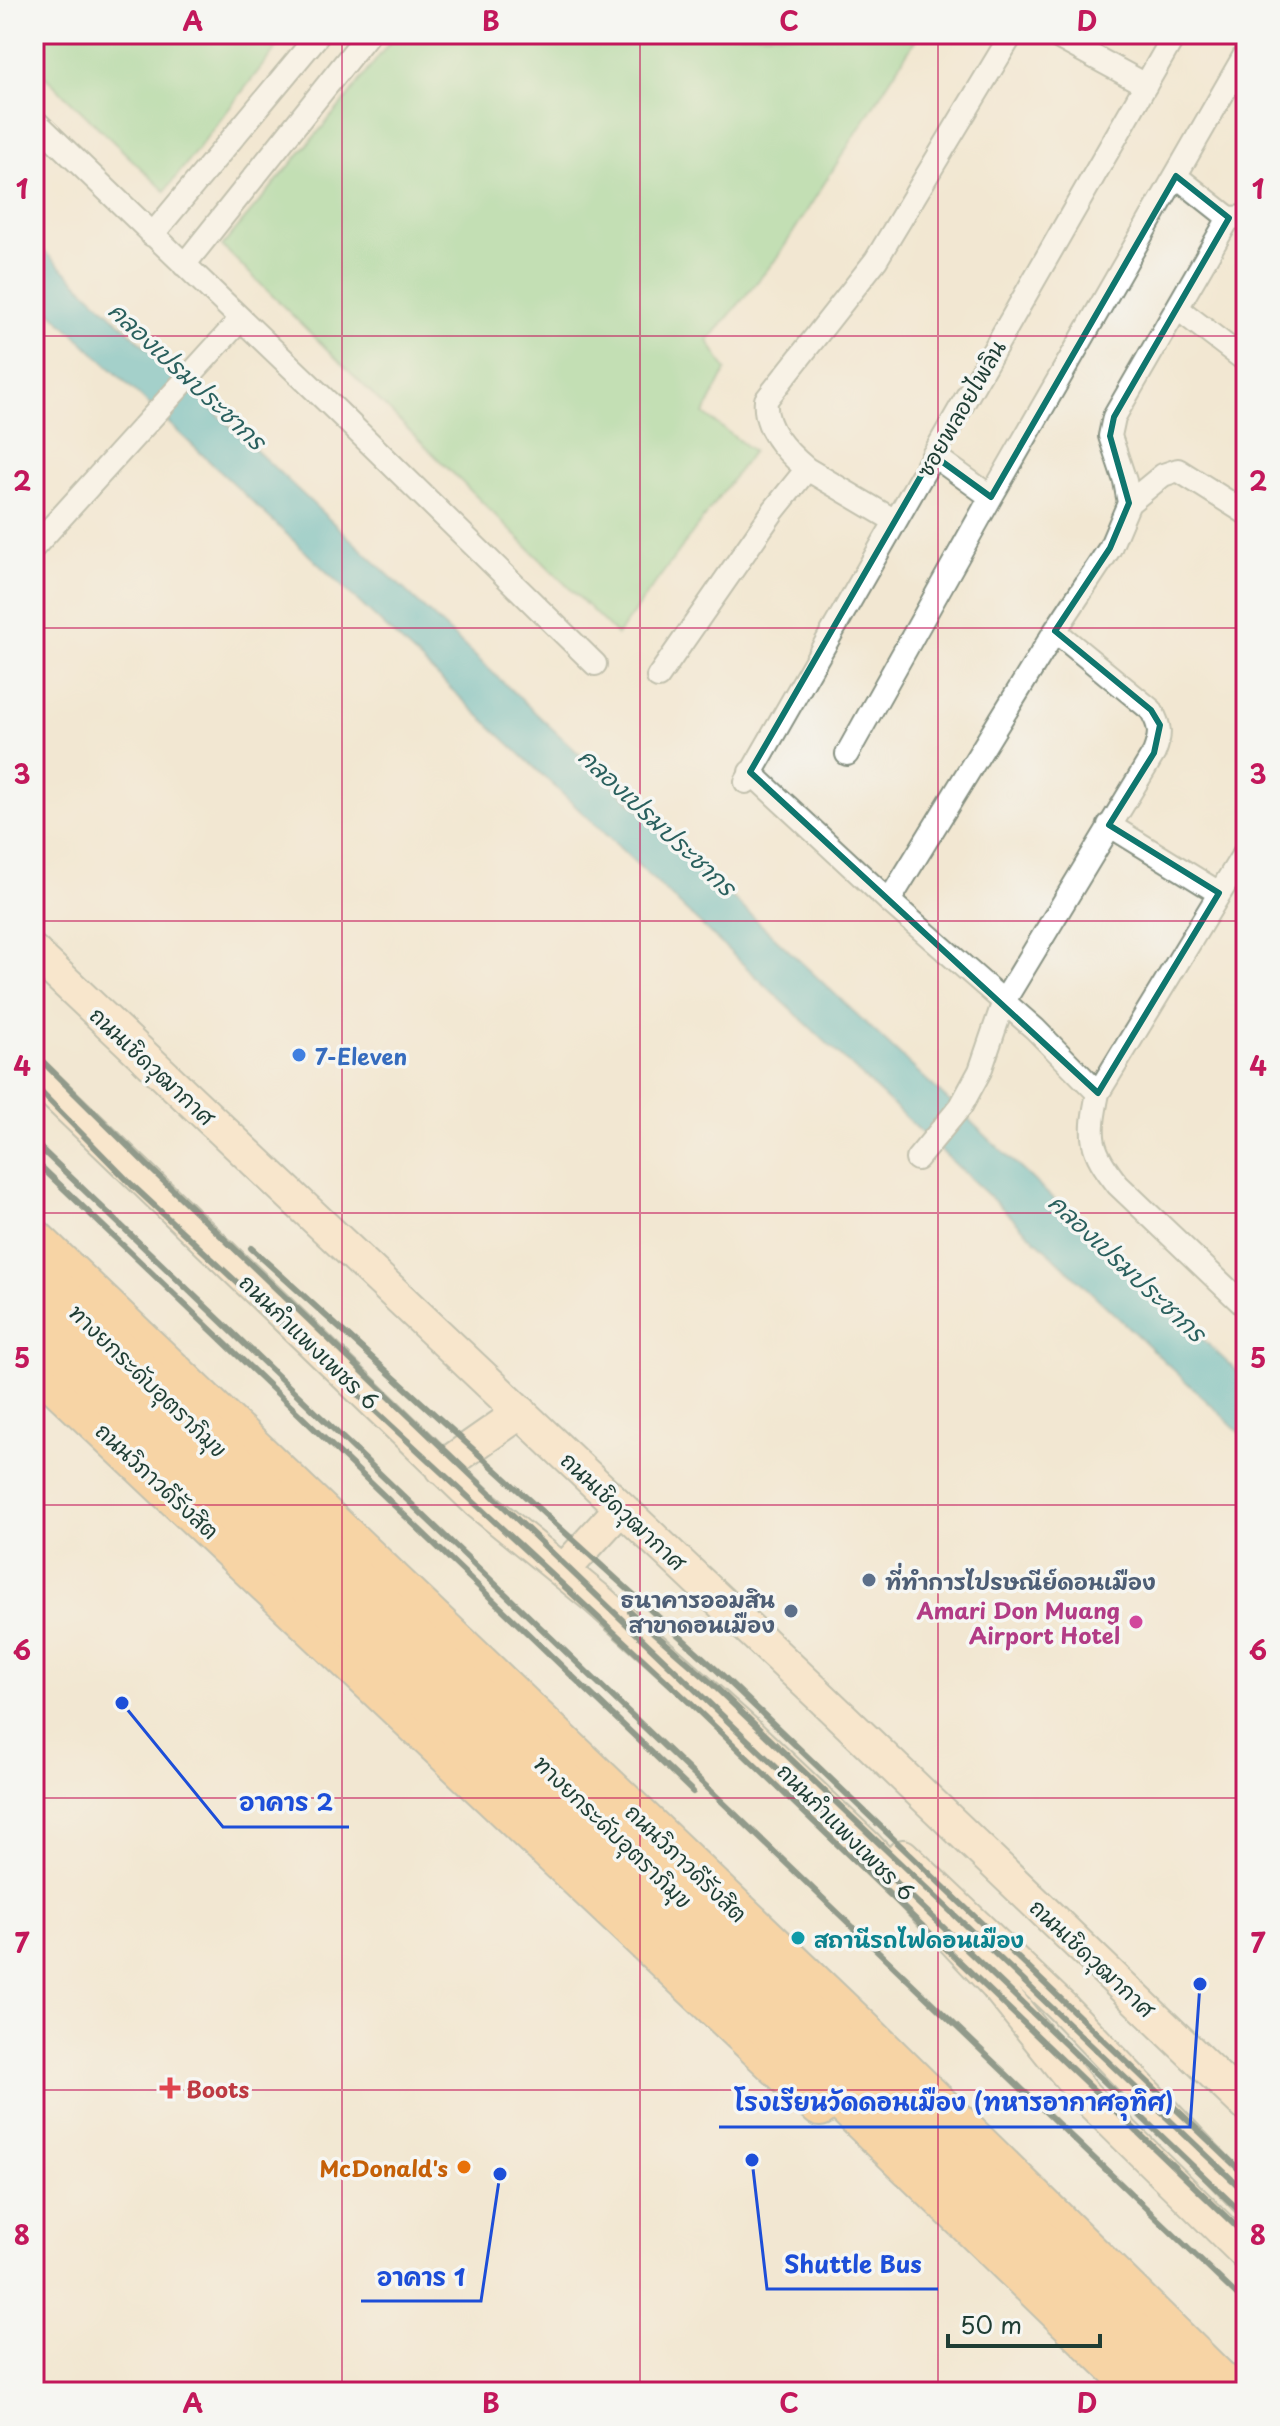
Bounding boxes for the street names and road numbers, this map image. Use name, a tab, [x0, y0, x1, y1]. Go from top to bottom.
street label: ซอยพลอยไพลิน	[907, 333, 1013, 483]
street label: ถนนเชิดวุฒากาศ	[82, 998, 224, 1135]
street label: ถนนกำแพงเพชร 6	[233, 1266, 387, 1416]
street label: ทางยกระดับอุตราภิมุข	[61, 1296, 236, 1466]
street label: ถนนวิภาวดีรังสิต	[89, 1414, 227, 1546]
street label: ถนนเชิดวุฒากาศ	[553, 1443, 695, 1580]
street label: ทางยกระดับอุตราภิมุข	[526, 1747, 701, 1917]
street label: ถนนกำแพงเพชร 6	[771, 1755, 923, 1907]
street label: ถนนวิภาวดีรังสิต	[619, 1795, 755, 1929]
street label: ถนนเชิดวุฒากาศ	[1022, 1890, 1164, 2027]

